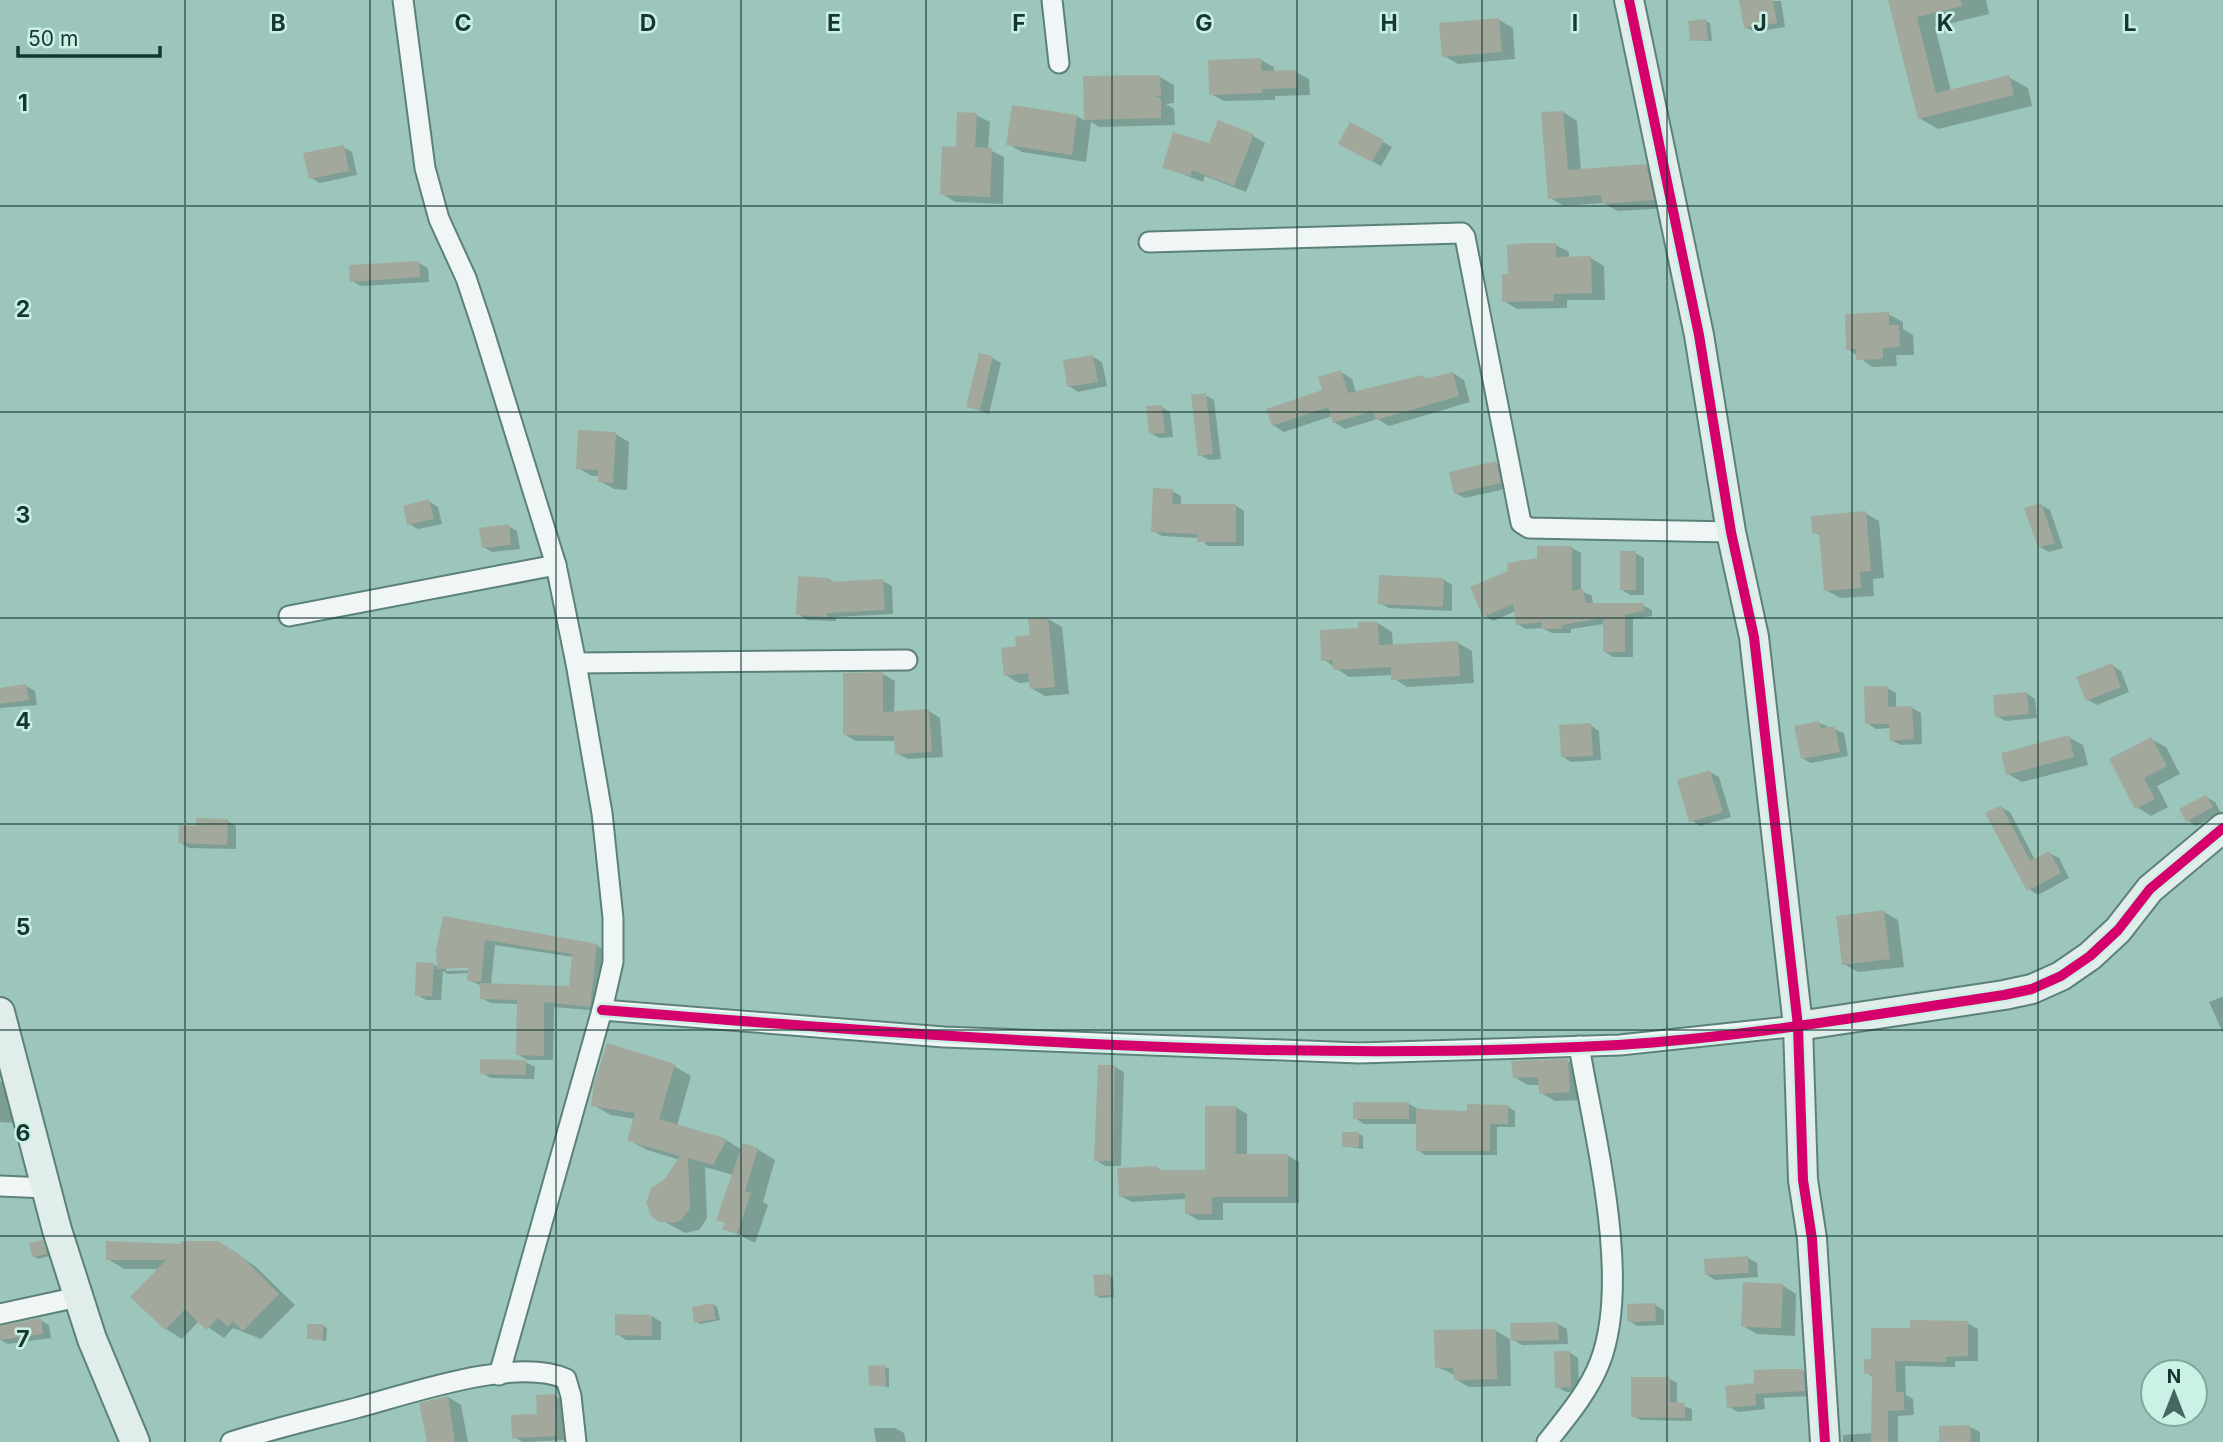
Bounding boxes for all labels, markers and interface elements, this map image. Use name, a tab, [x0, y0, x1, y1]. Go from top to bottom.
text: B	[270, 9, 286, 37]
text: C	[454, 9, 472, 37]
text: D	[640, 9, 656, 37]
text: E	[827, 9, 841, 37]
text: F	[1012, 9, 1026, 37]
text: G	[1195, 9, 1213, 37]
text: H	[1380, 9, 1398, 37]
text: I	[1572, 9, 1578, 37]
text: J	[1753, 9, 1767, 37]
text: K	[1937, 9, 1953, 37]
text: L	[2123, 9, 2137, 37]
scale bar	[18, 14, 159, 58]
text: 50 m	[28, 26, 78, 51]
text: 1	[18, 89, 28, 117]
text: 2	[16, 295, 30, 323]
text: 3	[16, 501, 30, 529]
text: 4	[15, 707, 31, 735]
text: 5	[16, 913, 30, 941]
text: 6	[16, 1119, 30, 1147]
text: 7	[16, 1325, 30, 1353]
north arrow	[2139, 1358, 2209, 1428]
text: N	[2167, 1365, 2181, 1388]

